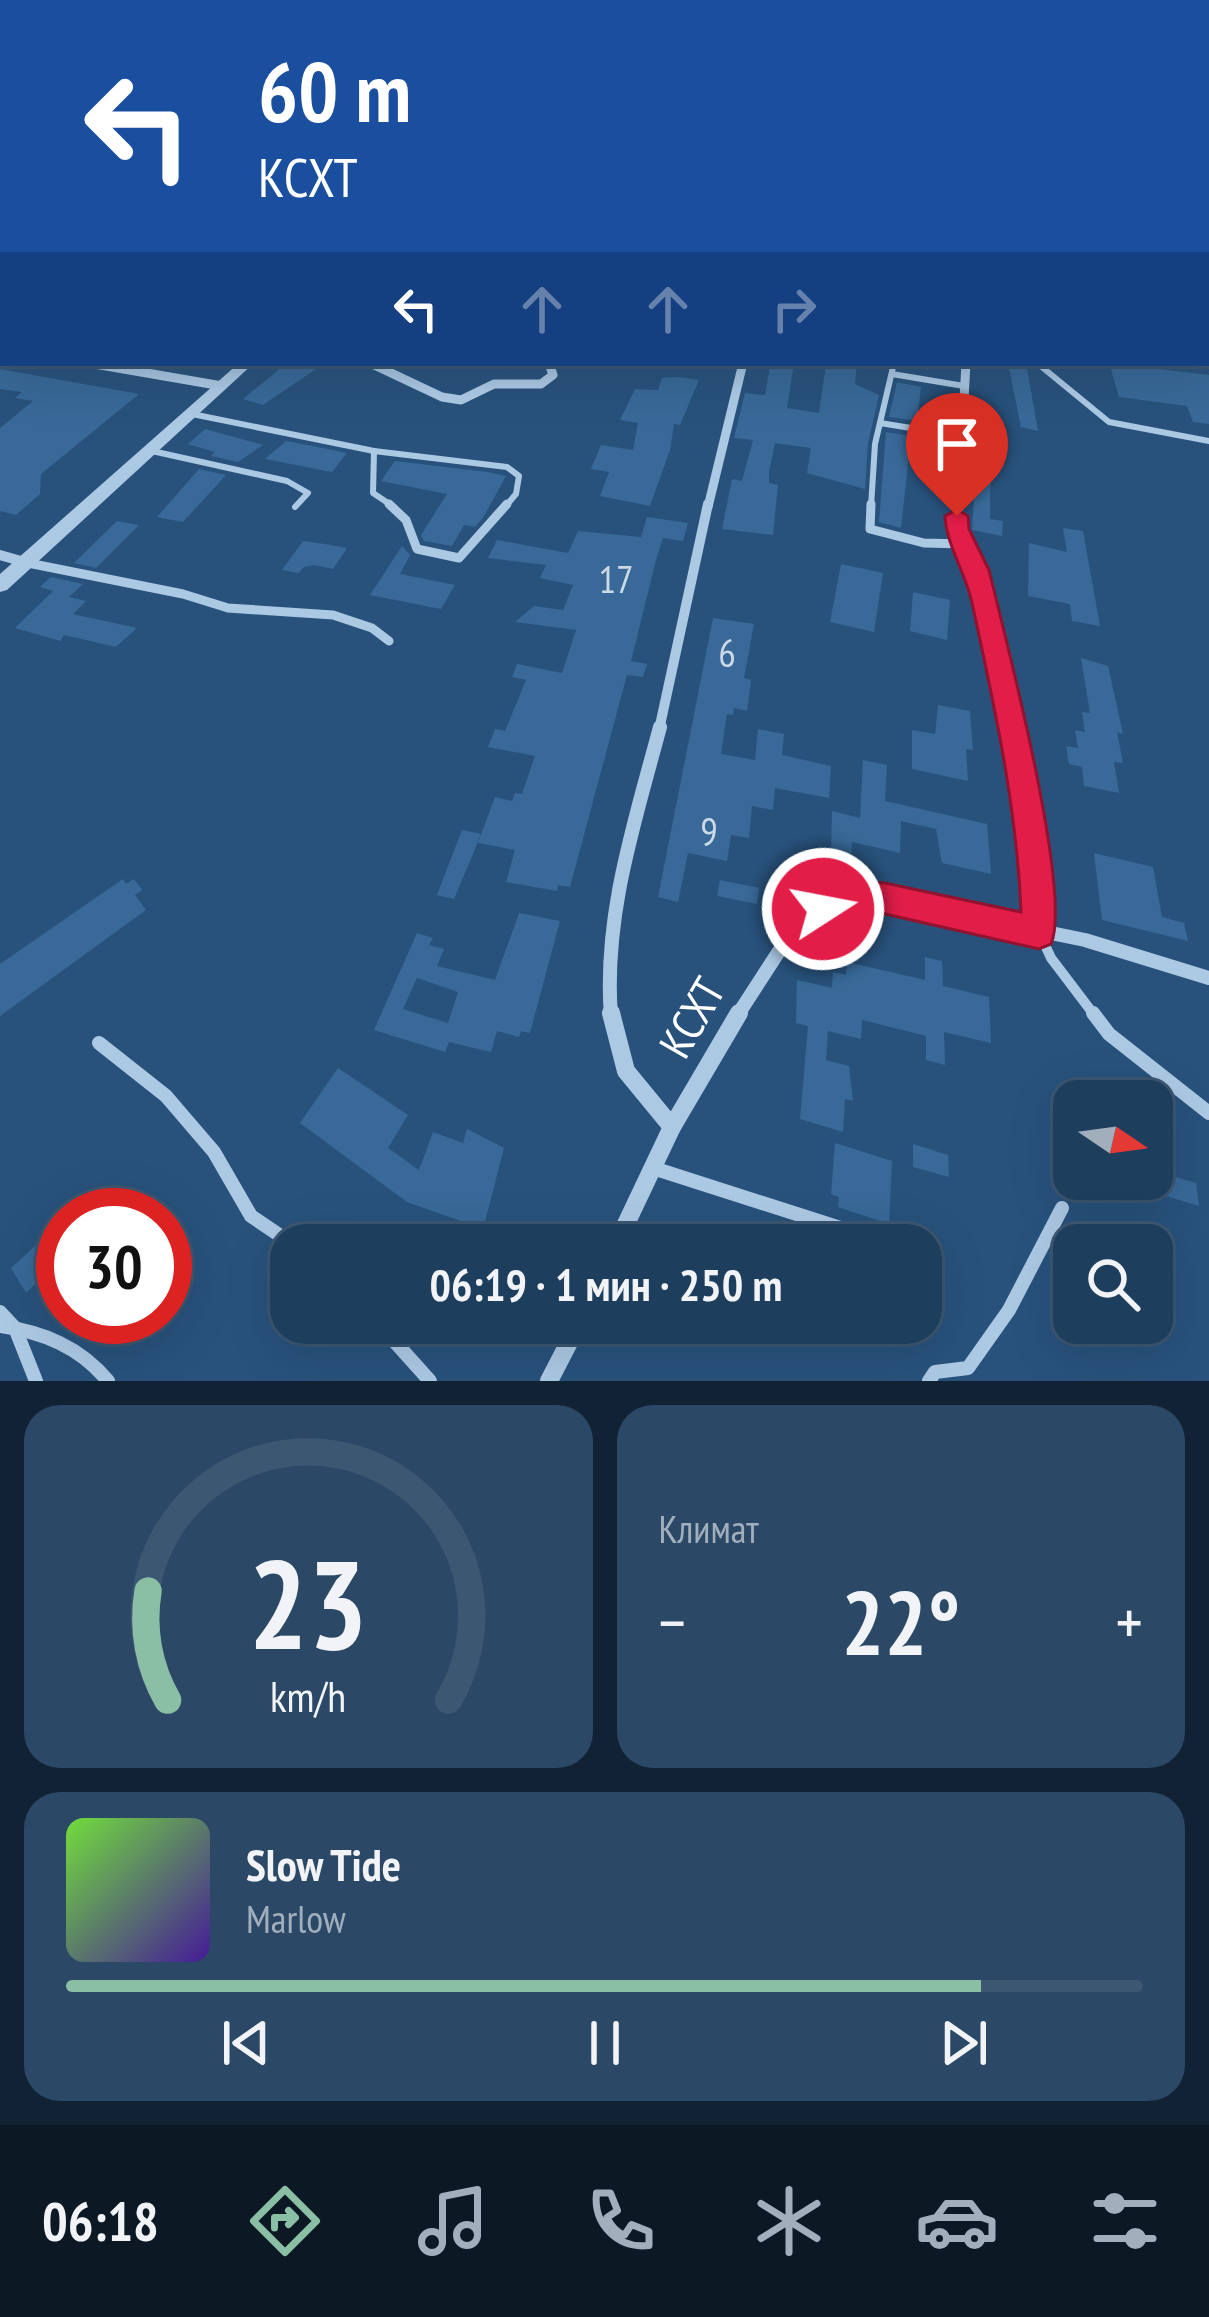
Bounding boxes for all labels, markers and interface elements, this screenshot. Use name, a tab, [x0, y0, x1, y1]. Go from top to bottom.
text: 60 m	[258, 36, 411, 145]
icon: left	[60, 48, 216, 204]
text: КСХТ	[258, 142, 358, 212]
icon: left	[383, 276, 449, 342]
icon: ahead	[509, 276, 575, 342]
icon: ahead	[635, 276, 701, 342]
icon: right	[761, 276, 827, 342]
pin	[906, 393, 1008, 516]
icon: arrive	[924, 411, 990, 477]
house number: 17	[598, 553, 634, 604]
house number: 6	[718, 627, 736, 678]
house number: 9	[700, 805, 718, 856]
position arrow	[760, 846, 886, 972]
street label: КСХТ	[645, 967, 737, 1067]
north arrow	[1053, 1080, 1173, 1200]
map controls	[1053, 1080, 1173, 1344]
speed limit sign: 30	[36, 1188, 192, 1344]
button: search	[1053, 1224, 1173, 1344]
text: 06:19 · 1 мин · 250 m	[430, 1255, 782, 1313]
text: Климат	[659, 1503, 759, 1554]
text: 23	[249, 1522, 368, 1683]
text: 22°	[841, 1563, 960, 1680]
text: −	[659, 1579, 686, 1664]
text: +	[1116, 1579, 1143, 1664]
text: km/h	[270, 1667, 346, 1723]
text: Slow Tide	[246, 1835, 401, 1893]
text: Marlow	[246, 1893, 346, 1944]
icon: previous	[213, 2010, 279, 2076]
icon: pause	[572, 2010, 638, 2076]
icon: next	[931, 2010, 997, 2076]
icon: directions	[243, 2179, 327, 2263]
icon: music	[411, 2179, 495, 2263]
icon: phone	[579, 2179, 663, 2263]
icon: climate	[747, 2179, 831, 2263]
icon: car	[915, 2179, 999, 2263]
icon: filters	[1083, 2179, 1167, 2263]
text: 06:18	[42, 2186, 159, 2256]

